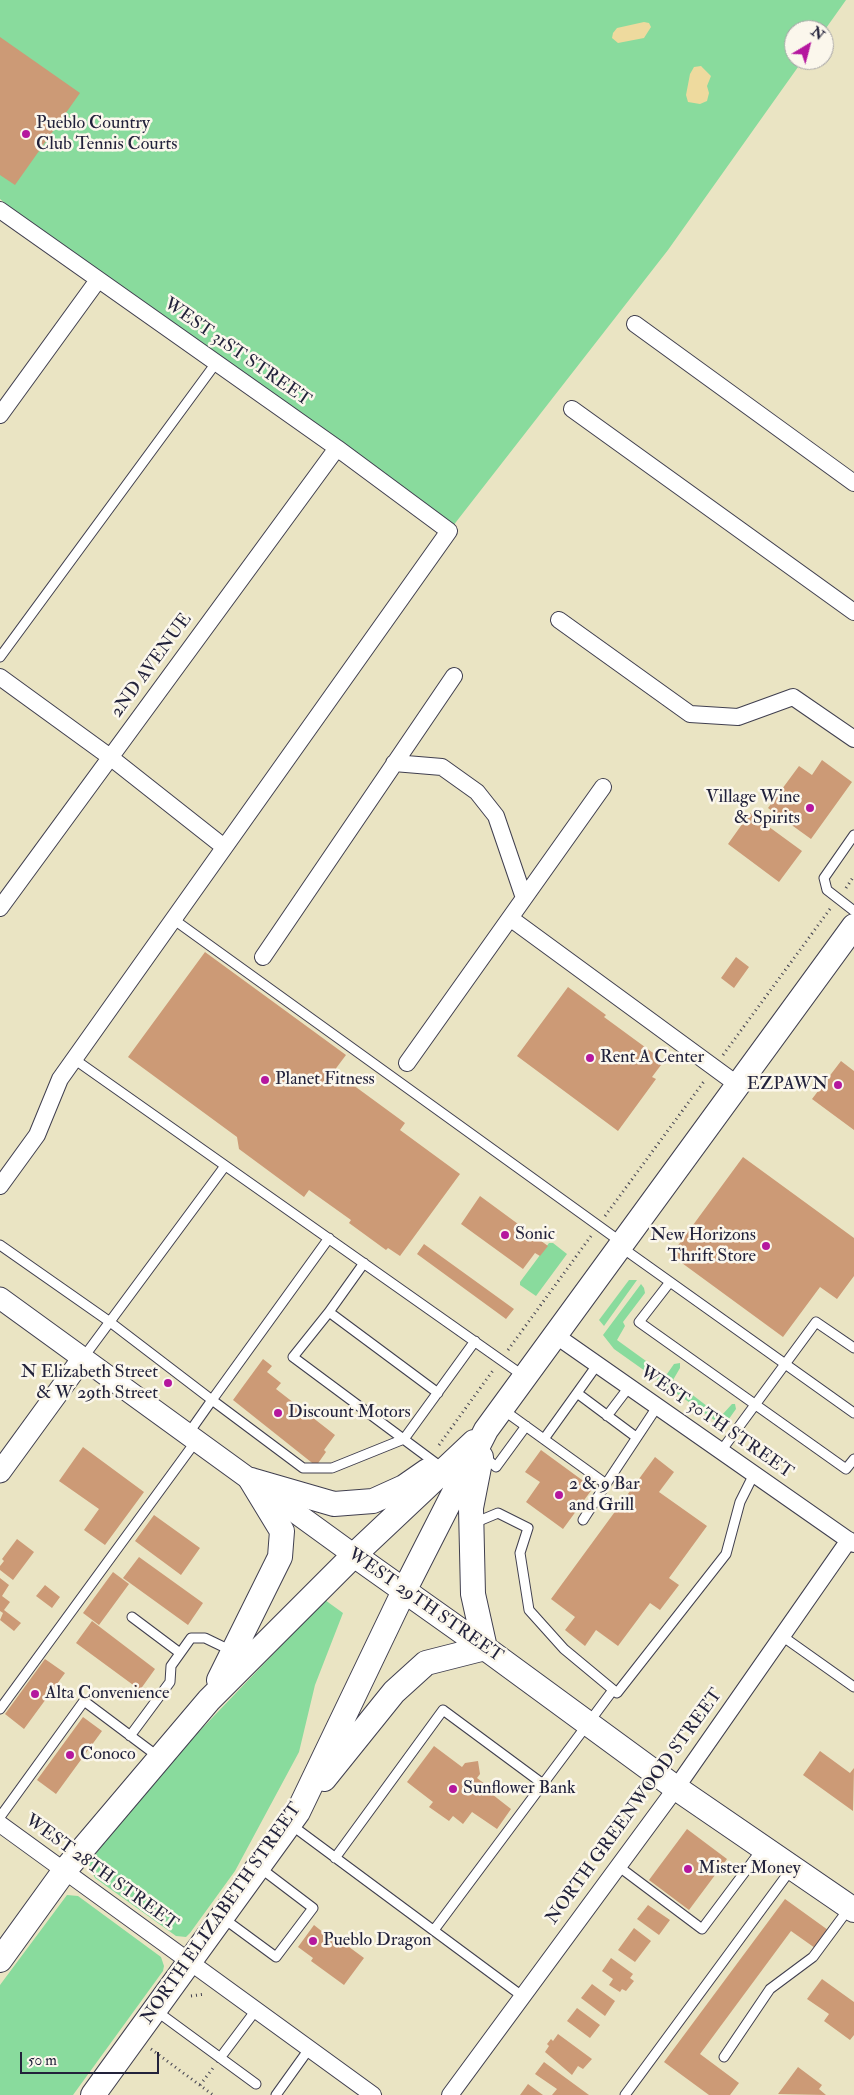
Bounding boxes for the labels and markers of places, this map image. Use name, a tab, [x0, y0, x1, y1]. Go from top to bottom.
place label: Pueblo Country Club Tennis Courts	[36, 113, 177, 156]
marker: Pueblo Country Club Tennis Courts	[20, 128, 32, 140]
place label: Village Wine & Spirits	[706, 787, 800, 830]
marker: Village Wine & Spirits	[804, 802, 816, 814]
place label: Rent A Center	[600, 1047, 704, 1069]
marker: Rent A Center	[584, 1052, 596, 1064]
place label: Planet Fitness	[275, 1069, 375, 1091]
marker: Planet Fitness	[259, 1074, 271, 1086]
place label: EZPAWN	[747, 1074, 828, 1096]
marker: EZPAWN	[832, 1079, 844, 1091]
place label: Sonic	[515, 1224, 555, 1246]
place label: New Horizons Thrift Store	[650, 1225, 756, 1268]
marker: Sonic	[499, 1229, 511, 1241]
marker: New Horizons Thrift Store	[760, 1240, 772, 1252]
place label: N Elizabeth Street & W 29th Street	[21, 1362, 158, 1405]
marker: N Elizabeth Street & W 29th Street	[162, 1377, 174, 1389]
place label: Discount Motors	[288, 1402, 411, 1424]
marker: Discount Motors	[272, 1407, 284, 1419]
place label: 2 & 9 Bar and Grill	[569, 1474, 640, 1516]
marker: 2 & 9 Bar and Grill	[553, 1489, 565, 1501]
place label: Alta Convenience	[45, 1683, 170, 1705]
marker: Alta Convenience	[29, 1688, 41, 1700]
place label: Conoco	[80, 1744, 136, 1766]
marker: Conoco	[64, 1749, 76, 1761]
place label: Sunflower Bank	[463, 1778, 576, 1800]
marker: Sunflower Bank	[447, 1783, 459, 1795]
place label: Mister Money	[698, 1858, 801, 1880]
marker: Mister Money	[682, 1863, 694, 1875]
place label: Pueblo Dragon	[323, 1930, 432, 1952]
marker: Pueblo Dragon	[307, 1935, 319, 1947]

